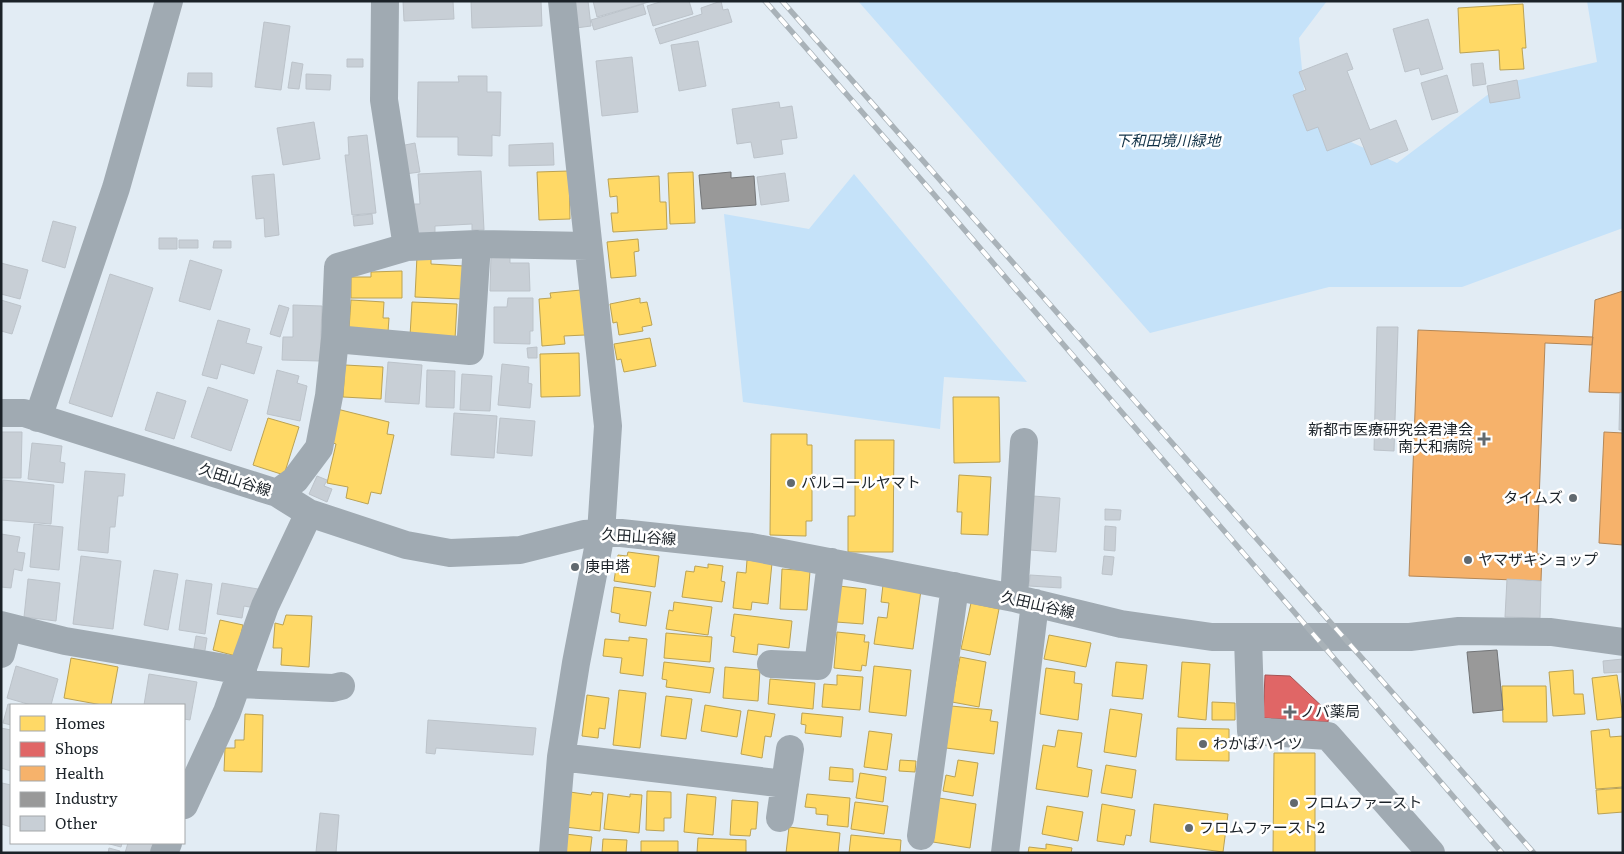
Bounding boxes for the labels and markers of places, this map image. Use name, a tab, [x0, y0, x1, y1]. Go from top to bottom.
place label: 新都市医療研究会君津会 南大和病院	[1308, 417, 1473, 457]
marker: 新都市医療研究会君津会 南大和病院	[1477, 432, 1491, 446]
place label: パルコールヤマト	[801, 470, 921, 493]
marker: パルコールヤマト	[785, 477, 797, 489]
place label: タイムズ	[1503, 485, 1563, 508]
marker: タイムズ	[1567, 492, 1579, 504]
place label: ヤマザキショップ	[1478, 547, 1598, 570]
place label: 庚申塔	[585, 554, 630, 577]
marker: ヤマザキショップ	[1462, 554, 1474, 566]
marker: 庚申塔	[569, 561, 581, 573]
place label: ノバ薬局	[1300, 699, 1360, 722]
marker: ノバ薬局	[1284, 706, 1296, 718]
place label: わかばハイツ	[1213, 731, 1303, 754]
marker: わかばハイツ	[1197, 738, 1209, 750]
place label: フロムファースト	[1304, 790, 1422, 813]
marker: フロムファースト	[1288, 797, 1300, 809]
place label: フロムファースト2	[1199, 815, 1325, 838]
marker: フロムファースト2	[1183, 822, 1195, 834]

